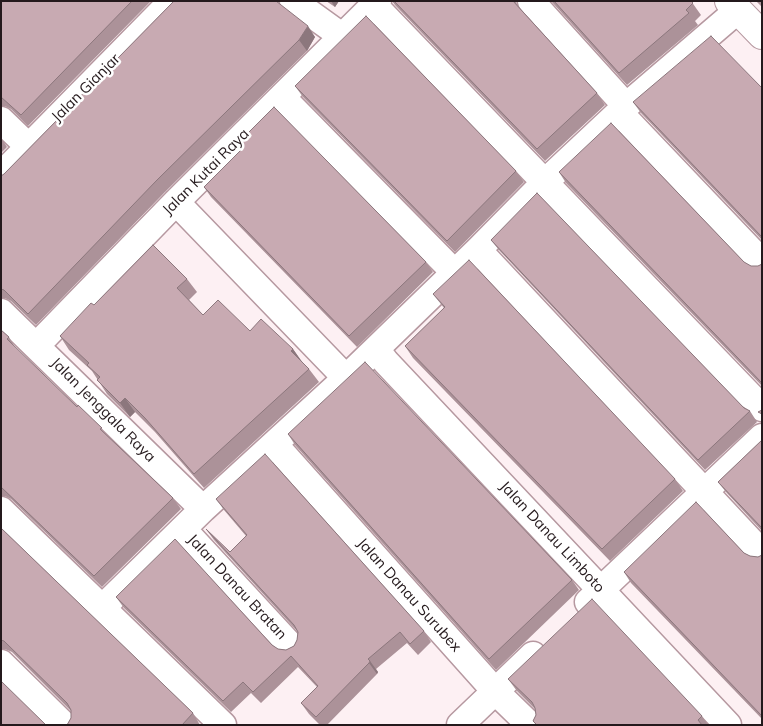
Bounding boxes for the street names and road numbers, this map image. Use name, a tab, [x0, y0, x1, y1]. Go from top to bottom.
street label: Jalan Gianjar	[48, 50, 124, 126]
street label: Jalan Kutai Raya	[159, 125, 253, 219]
street label: Jalan Jenggala Raya	[47, 354, 159, 466]
street label: Jalan Danau Limboto	[496, 478, 608, 596]
street label: Jalan Danau Bratan	[184, 531, 290, 643]
street label: Jalan Danau Surubex	[353, 534, 465, 656]

